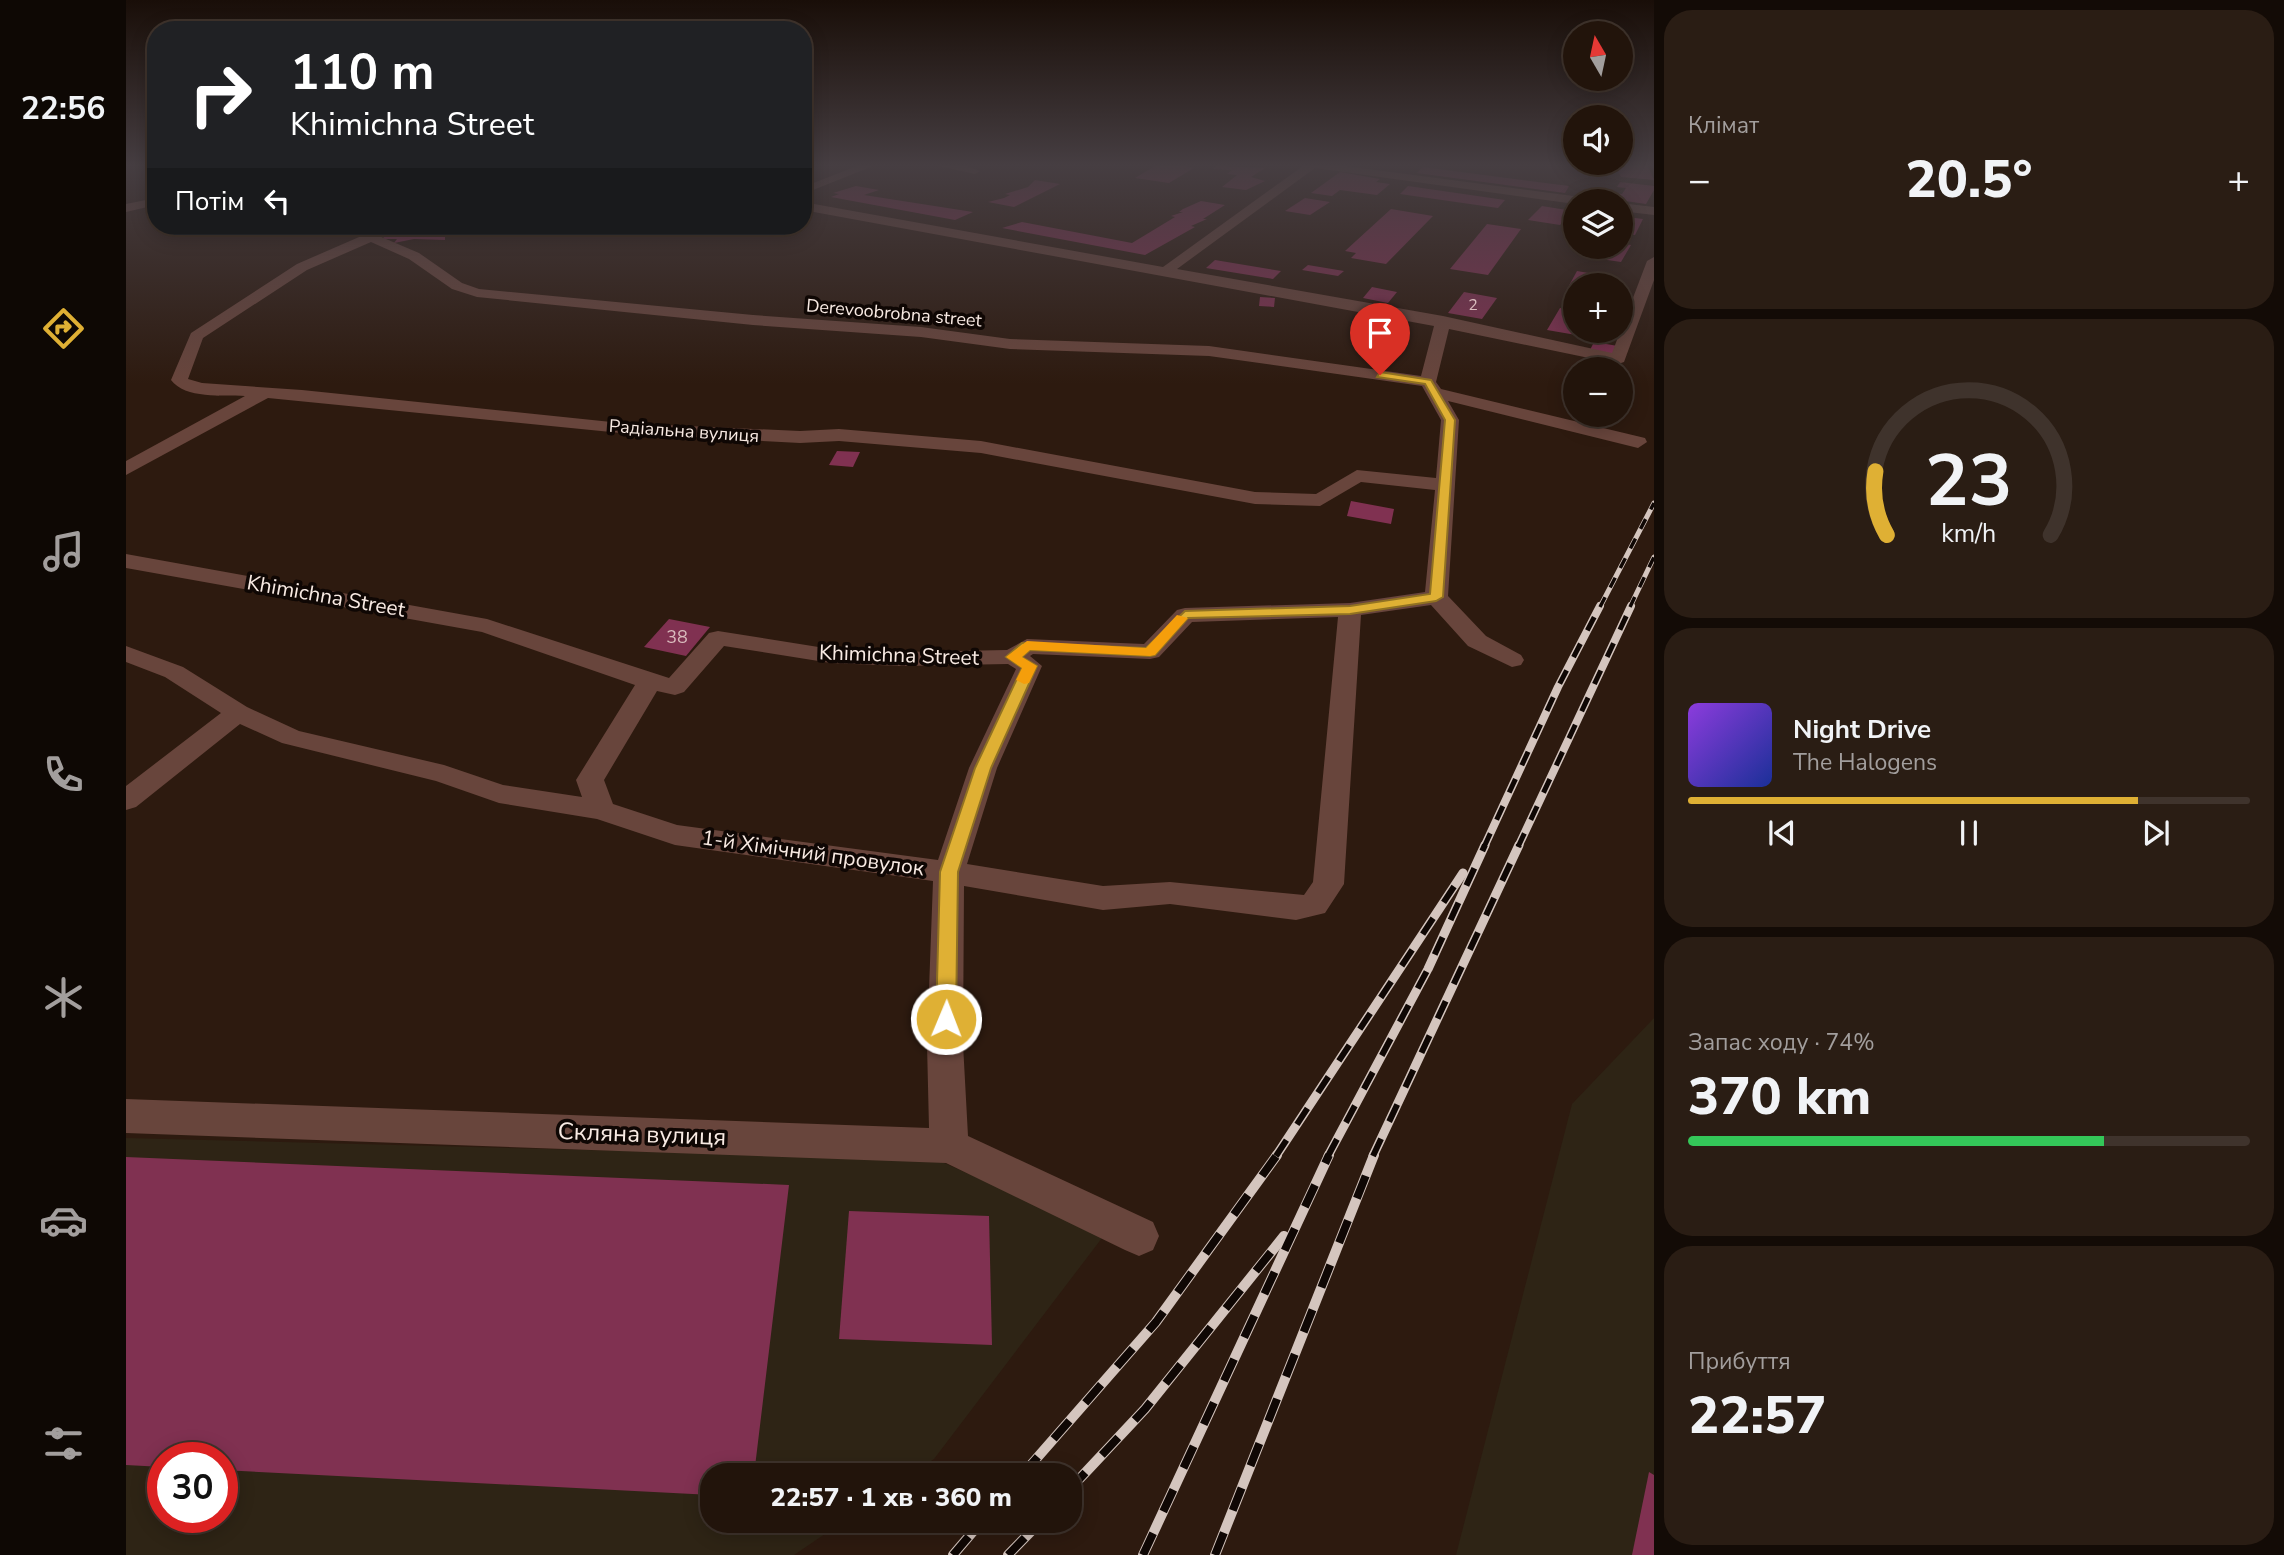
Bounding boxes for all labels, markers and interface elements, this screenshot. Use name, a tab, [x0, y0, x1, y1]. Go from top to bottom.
north arrow	[1563, 21, 1633, 91]
map controls	[1563, 21, 1633, 427]
text: 110 m	[290, 39, 434, 106]
icon: right	[175, 49, 266, 140]
text: 22:56	[21, 87, 105, 130]
text: Khimichna Street	[290, 103, 534, 146]
button: sound	[1563, 105, 1633, 175]
text: Клімат	[1688, 110, 1759, 141]
text: 20.5°	[1905, 144, 2033, 215]
text: −	[1688, 155, 1711, 206]
text: +	[2227, 155, 2250, 206]
icon: left	[258, 182, 296, 220]
text: Потім	[175, 184, 244, 219]
button: layers	[1563, 189, 1633, 259]
button: +	[1563, 273, 1633, 343]
street label: Derevoobrobna street	[805, 293, 984, 333]
house number: 2	[1468, 294, 1478, 316]
pin	[1350, 303, 1410, 375]
icon: directions	[39, 304, 88, 353]
icon: arrive	[1361, 314, 1399, 352]
button: −	[1563, 357, 1633, 427]
street label: Радіальна вулиця	[608, 414, 760, 448]
text: 23	[1925, 431, 2013, 531]
text: km/h	[1941, 516, 1997, 550]
icon: music	[39, 527, 88, 576]
street label: Khimichna Street	[245, 568, 408, 624]
house number: 38	[666, 625, 688, 649]
street label: Khimichna Street	[818, 638, 980, 672]
text: Night Drive	[1793, 712, 1931, 747]
text: The Halogens	[1793, 747, 1937, 778]
icon: phone	[39, 750, 88, 799]
icon: previous	[1763, 814, 1801, 852]
icon: pause	[1950, 814, 1988, 852]
icon: next	[2137, 814, 2175, 852]
street label: 1-й Хімічний провулок	[700, 824, 927, 883]
icon: climate	[39, 973, 88, 1022]
position arrow	[909, 982, 983, 1056]
text: Запас ходу · 74%	[1688, 1027, 1875, 1058]
text: 370 km	[1688, 1061, 1871, 1132]
street label: Скляна вулиця	[557, 1115, 727, 1153]
icon: car	[39, 1196, 88, 1245]
text: Прибуття	[1688, 1346, 1791, 1377]
text: 22:57	[1688, 1380, 1826, 1451]
icon: filters	[39, 1419, 88, 1468]
speed limit sign: 30	[147, 1442, 238, 1533]
text: 22:57 · 1 хв · 360 m	[770, 1480, 1012, 1515]

